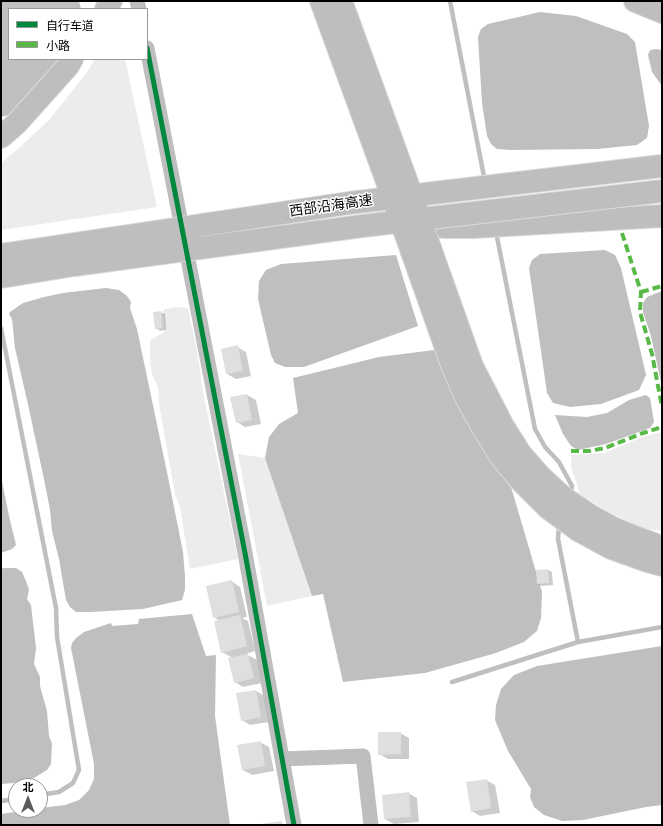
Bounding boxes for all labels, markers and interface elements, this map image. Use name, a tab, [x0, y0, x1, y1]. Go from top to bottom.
legend	[8, 8, 148, 60]
text: 自行车道	[46, 18, 94, 33]
text: 小路	[46, 38, 70, 53]
street label: 西部沿海高速	[288, 192, 374, 220]
north arrow	[8, 778, 48, 818]
text: 北	[23, 780, 34, 794]

